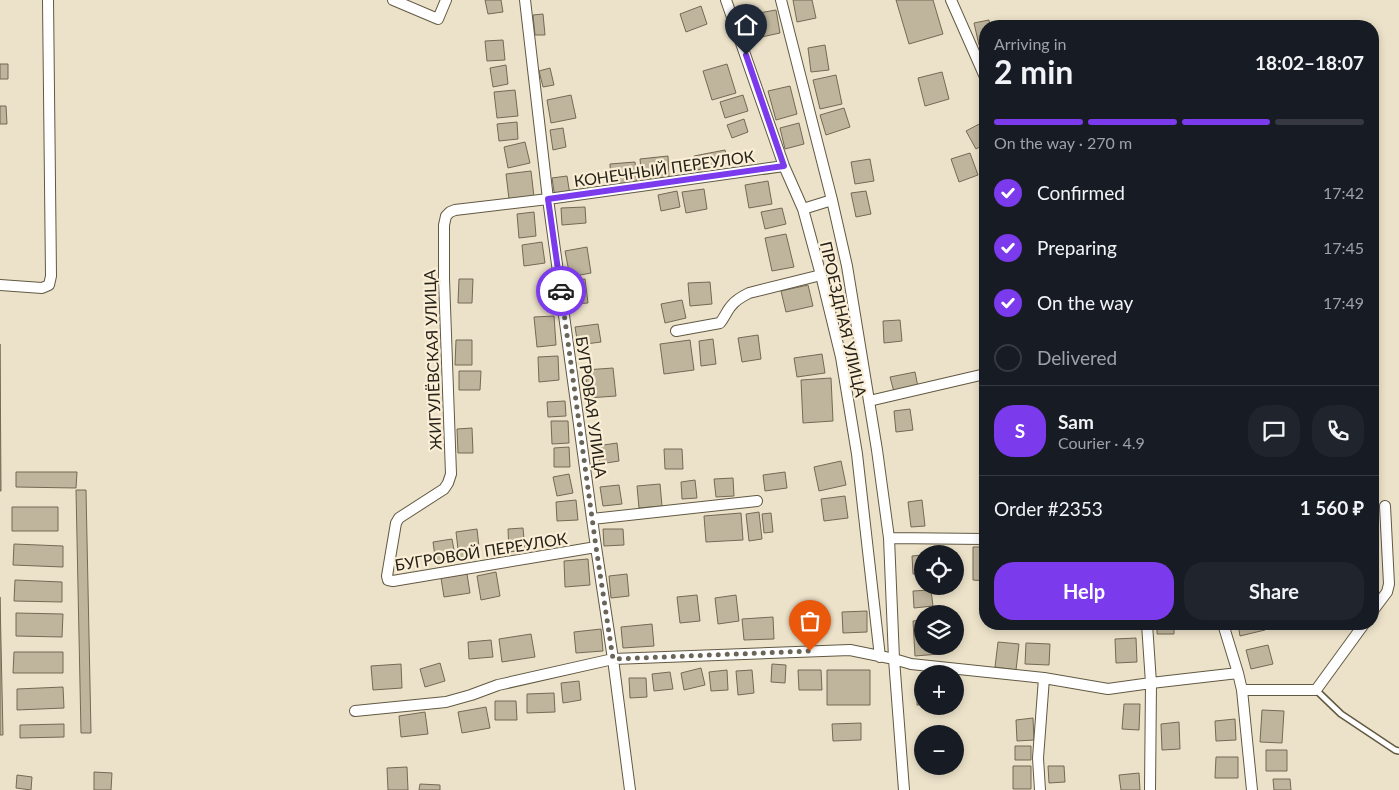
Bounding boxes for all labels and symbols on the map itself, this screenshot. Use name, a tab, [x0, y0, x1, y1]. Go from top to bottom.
pin	[725, 4, 767, 55]
street label: КОНЕЧНЫЙ ПЕРЕУЛОК	[573, 146, 756, 190]
street label: ПРОЕЗДНАЯ УЛИЦА	[817, 239, 871, 399]
courier	[536, 266, 586, 316]
street label: ЖИГУЛЁВСКАЯ УЛИЦА	[419, 269, 445, 451]
street label: БУГРОВАЯ УЛИЦА	[573, 335, 611, 479]
street label: БУГРОВОЙ ПЕРЕУЛОК	[393, 528, 569, 574]
pin	[789, 600, 831, 651]

